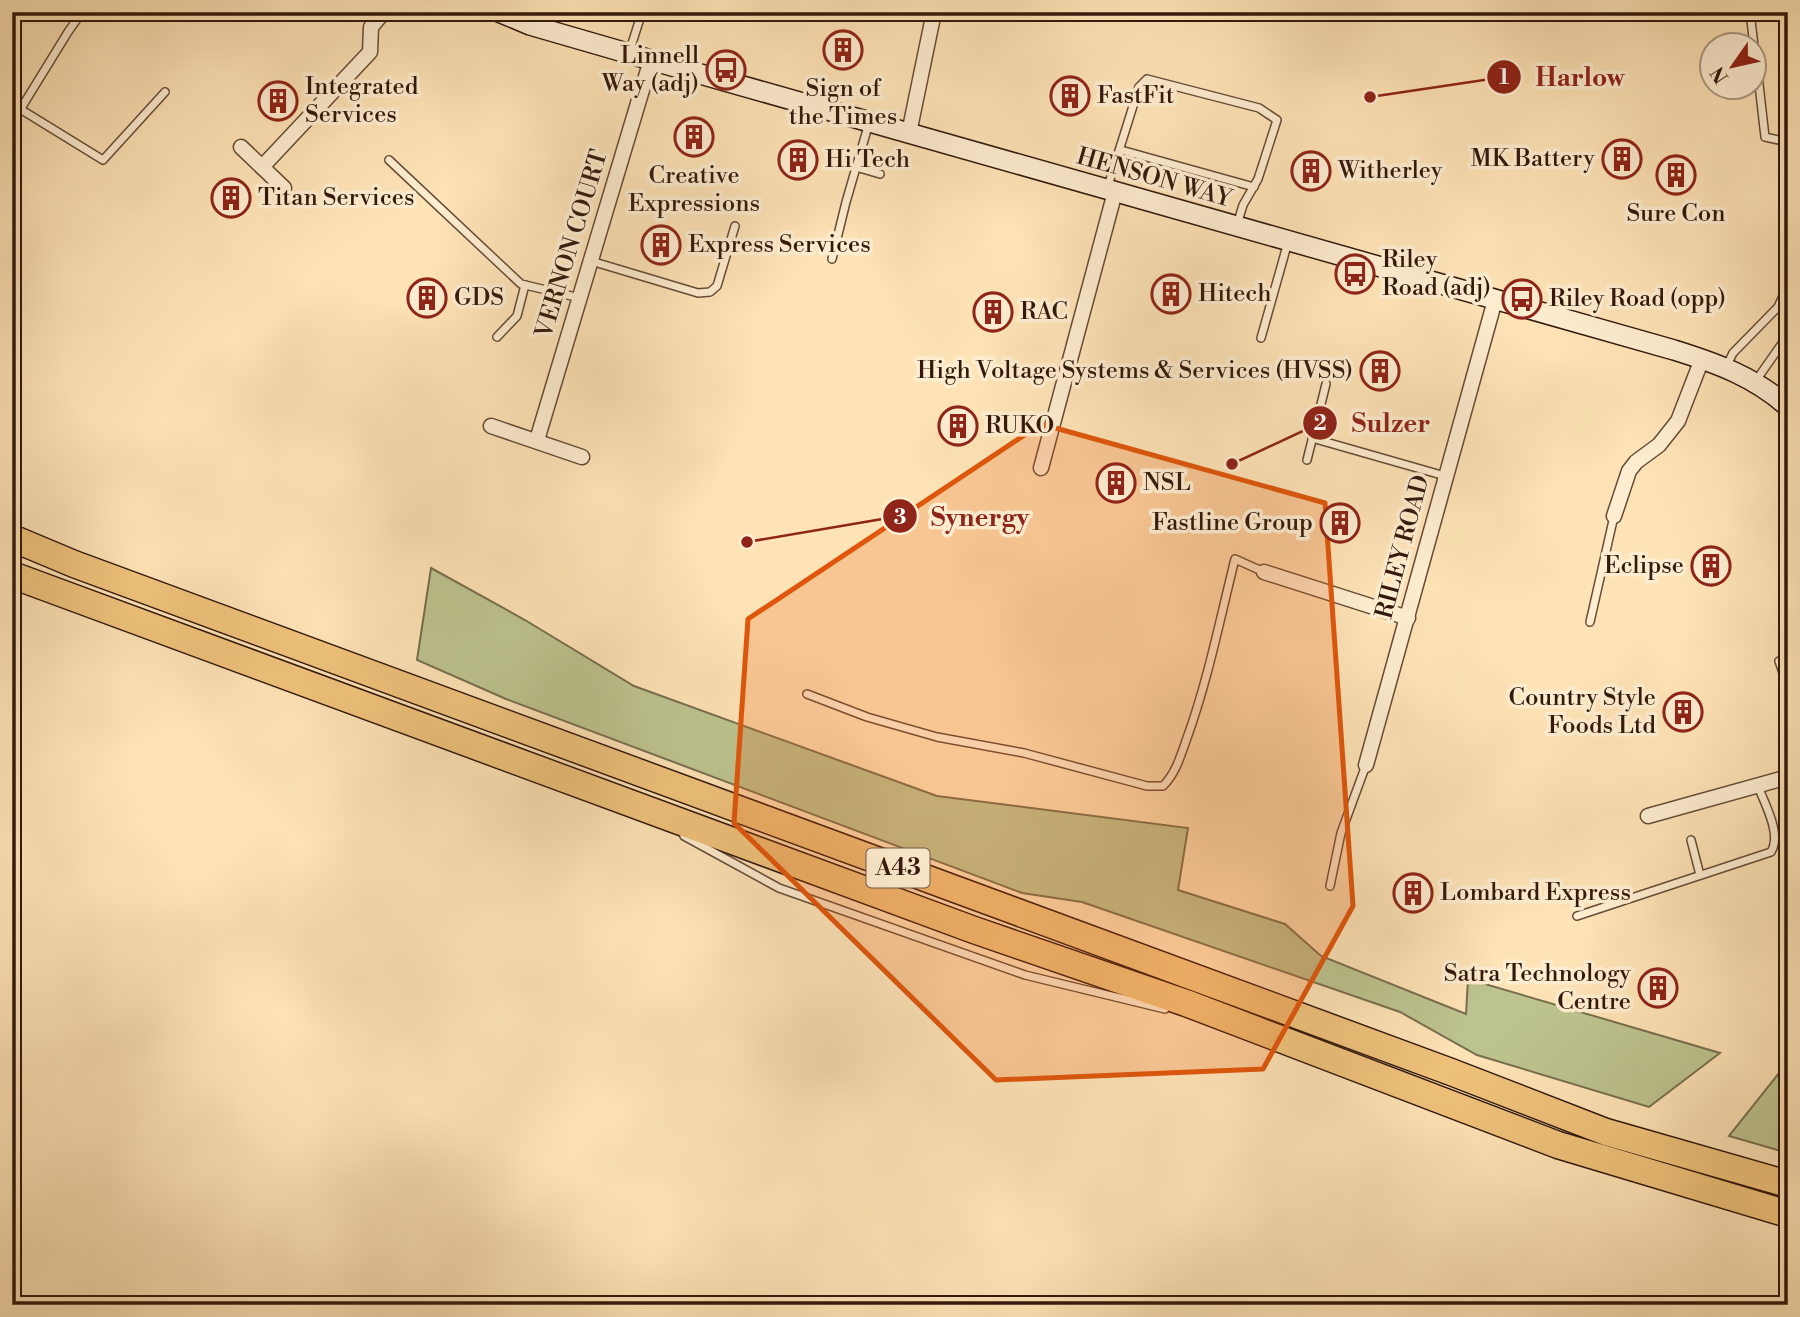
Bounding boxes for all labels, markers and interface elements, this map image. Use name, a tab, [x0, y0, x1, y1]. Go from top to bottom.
building icon: Sign of the Times	[822, 29, 864, 71]
north arrow	[1699, 32, 1769, 102]
place label: Linnell Way (adj)	[601, 41, 699, 99]
bus stop icon: Linnell Way (adj)	[705, 49, 747, 91]
callout: Harlow	[1486, 53, 1639, 100]
text: Harlow	[1535, 62, 1626, 94]
text: N	[1706, 62, 1734, 88]
text: 1	[1499, 65, 1509, 91]
place label: Integrated Services	[305, 72, 419, 130]
place label: Sign of the Times	[789, 74, 897, 132]
building icon: FastFit	[1049, 75, 1091, 117]
building icon: Integrated Services	[257, 80, 299, 122]
place label: FastFit	[1097, 81, 1175, 111]
building icon: Creative Expressions	[673, 116, 715, 158]
building icon: MK Battery	[1601, 138, 1643, 180]
building icon: Hi Tech	[777, 139, 819, 181]
street label: HENSON WAY	[1073, 142, 1236, 215]
place label: MK Battery	[1471, 144, 1595, 174]
place label: Hi Tech	[825, 145, 910, 175]
street label: VERNON COURT	[529, 146, 615, 343]
building icon: Witherley	[1290, 150, 1332, 192]
building icon: Sure Con	[1655, 154, 1697, 196]
place label: Witherley	[1337, 156, 1443, 186]
place label: Creative Expressions	[628, 161, 760, 219]
building icon: Titan Services	[210, 177, 252, 219]
place label: Titan Services	[258, 183, 414, 213]
place label: Sure Con	[1627, 199, 1725, 229]
building icon: Express Services	[640, 224, 682, 266]
place label: Express Services	[688, 230, 871, 260]
place label: Riley Road (adj)	[1382, 245, 1491, 303]
bus stop icon: Riley Road (adj)	[1334, 253, 1376, 295]
building icon: Hitech	[1150, 273, 1192, 315]
building icon: GDS	[406, 277, 448, 319]
bus stop icon: Riley Road (opp)	[1501, 278, 1543, 320]
place label: Hitech	[1198, 279, 1272, 309]
place label: GDS	[454, 283, 504, 313]
place label: Riley Road (opp)	[1549, 284, 1726, 314]
building icon: RAC	[972, 291, 1014, 333]
place label: RAC	[1020, 297, 1068, 327]
building icon: High Voltage Systems & Services (HVSS)	[1359, 350, 1401, 392]
place label: High Voltage Systems & Services (HVSS)	[917, 356, 1353, 386]
callout: Sulzer	[1302, 399, 1444, 446]
building icon: RUKO	[937, 405, 979, 447]
text: Sulzer	[1352, 408, 1430, 440]
place label: RUKO	[985, 411, 1054, 441]
text: 2	[1313, 411, 1327, 437]
building icon: NSL	[1095, 462, 1137, 504]
place label: NSL	[1143, 468, 1191, 498]
street label: RILEY ROAD	[1369, 472, 1437, 622]
callout: Synergy	[882, 493, 1043, 540]
text: Synergy	[931, 502, 1030, 534]
building icon: Fastline Group	[1319, 502, 1361, 544]
text: 3	[894, 505, 906, 531]
place label: Fastline Group	[1152, 508, 1313, 538]
building icon: Eclipse	[1690, 545, 1732, 587]
place label: Eclipse	[1604, 551, 1684, 581]
place label: Country Style Foods Ltd	[1509, 683, 1656, 741]
building icon: Country Style Foods Ltd	[1662, 691, 1704, 733]
road number: A43	[866, 848, 930, 888]
building icon: Lombard Express	[1392, 872, 1434, 914]
place label: Lombard Express	[1440, 878, 1631, 908]
place label: Satra Technology Centre	[1444, 959, 1631, 1017]
building icon: Satra Technology Centre	[1637, 967, 1679, 1009]

